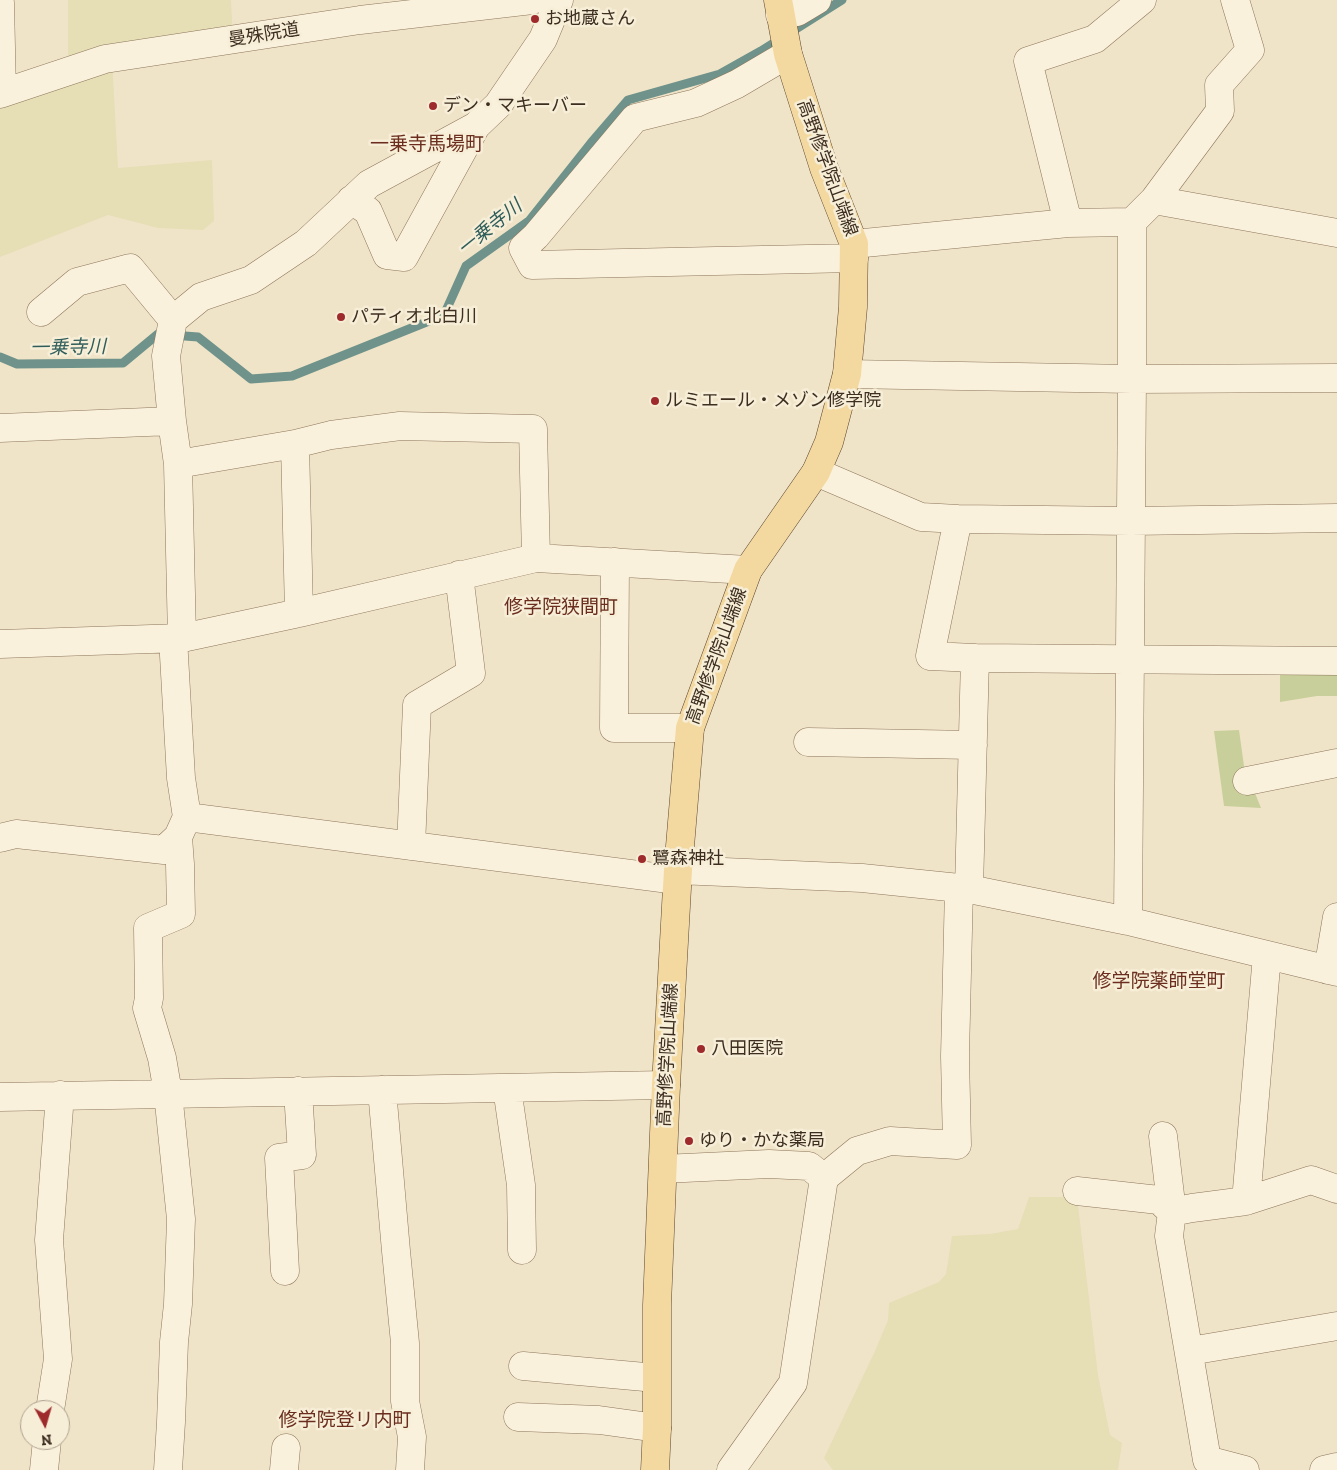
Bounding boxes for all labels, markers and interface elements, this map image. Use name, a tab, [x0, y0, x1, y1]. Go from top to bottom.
place label: お地蔵さん	[545, 8, 635, 30]
marker: お地蔵さん	[529, 13, 541, 25]
street label: 曼殊院道	[227, 19, 301, 51]
place label: デン・マキーバー	[443, 95, 587, 117]
street label: 高野修学院山端線	[792, 97, 862, 239]
marker: デン・マキーバー	[427, 100, 439, 112]
district label: 一乗寺馬場町	[370, 134, 484, 156]
water label: 一乗寺川	[453, 195, 527, 261]
place label: パティオ北白川	[351, 306, 477, 328]
marker: パティオ北白川	[335, 311, 347, 323]
water label: 一乗寺川	[30, 336, 106, 360]
place label: ルミエール・メゾン修学院	[665, 390, 881, 412]
marker: ルミエール・メゾン修学院	[649, 395, 661, 407]
street label: 高野修学院山端線	[682, 585, 752, 727]
district label: 修学院狭間町	[504, 597, 618, 619]
place label: 鷺森神社	[652, 848, 724, 870]
marker: 鷺森神社	[636, 853, 648, 865]
district label: 修学院薬師堂町	[1093, 971, 1225, 993]
street label: 高野修学院山端線	[653, 983, 683, 1127]
place label: 八田医院	[711, 1038, 783, 1060]
marker: 八田医院	[695, 1043, 707, 1055]
place label: ゆり・かな薬局	[699, 1130, 825, 1152]
marker: ゆり・かな薬局	[683, 1135, 695, 1147]
north arrow	[20, 1400, 70, 1450]
district label: 修学院登リ内町	[279, 1410, 411, 1432]
text: N	[40, 1430, 53, 1448]

